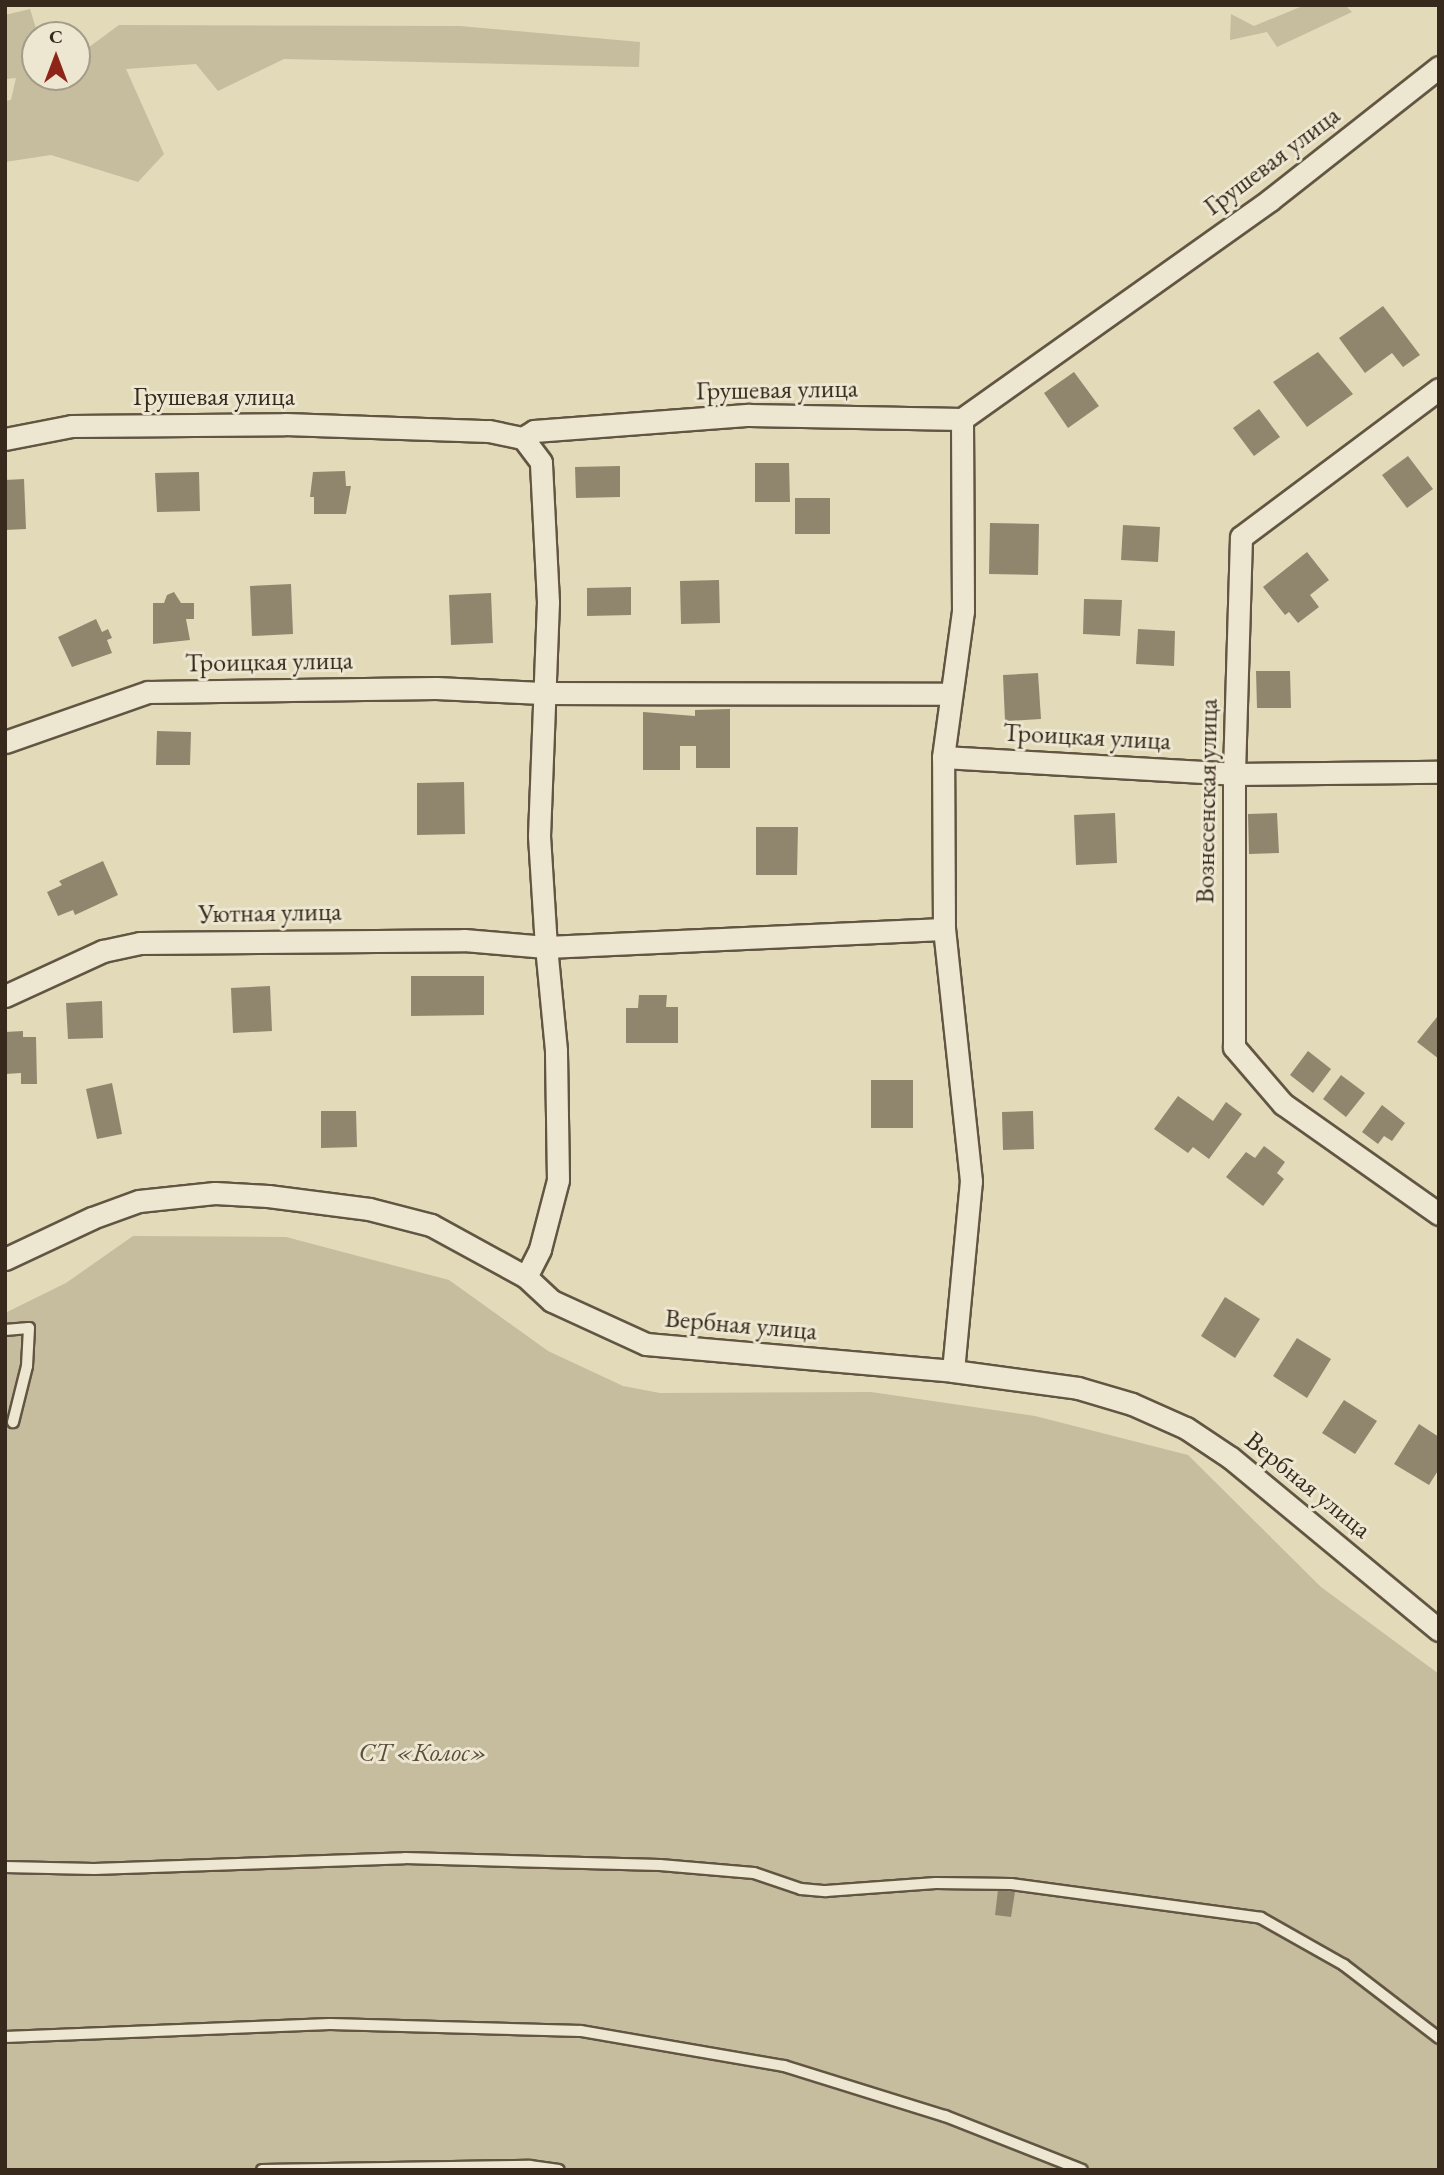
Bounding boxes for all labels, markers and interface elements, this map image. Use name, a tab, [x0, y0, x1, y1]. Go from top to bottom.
north arrow	[21, 21, 91, 91]
text: С	[49, 24, 63, 49]
street label: Грушевая улица	[1198, 100, 1346, 222]
street label: Грушевая улица	[696, 373, 858, 407]
street label: Грушевая улица	[133, 381, 295, 413]
street label: Троицкая улица	[185, 645, 353, 679]
street label: Вознесенская улица	[1190, 698, 1224, 904]
street label: Троицкая улица	[1002, 717, 1172, 757]
street label: Уютная улица	[198, 896, 342, 930]
street label: Вербная улица	[664, 1303, 818, 1347]
street label: Вербная улица	[1239, 1425, 1377, 1545]
park label: СТ «Колос»	[359, 1737, 487, 1769]

